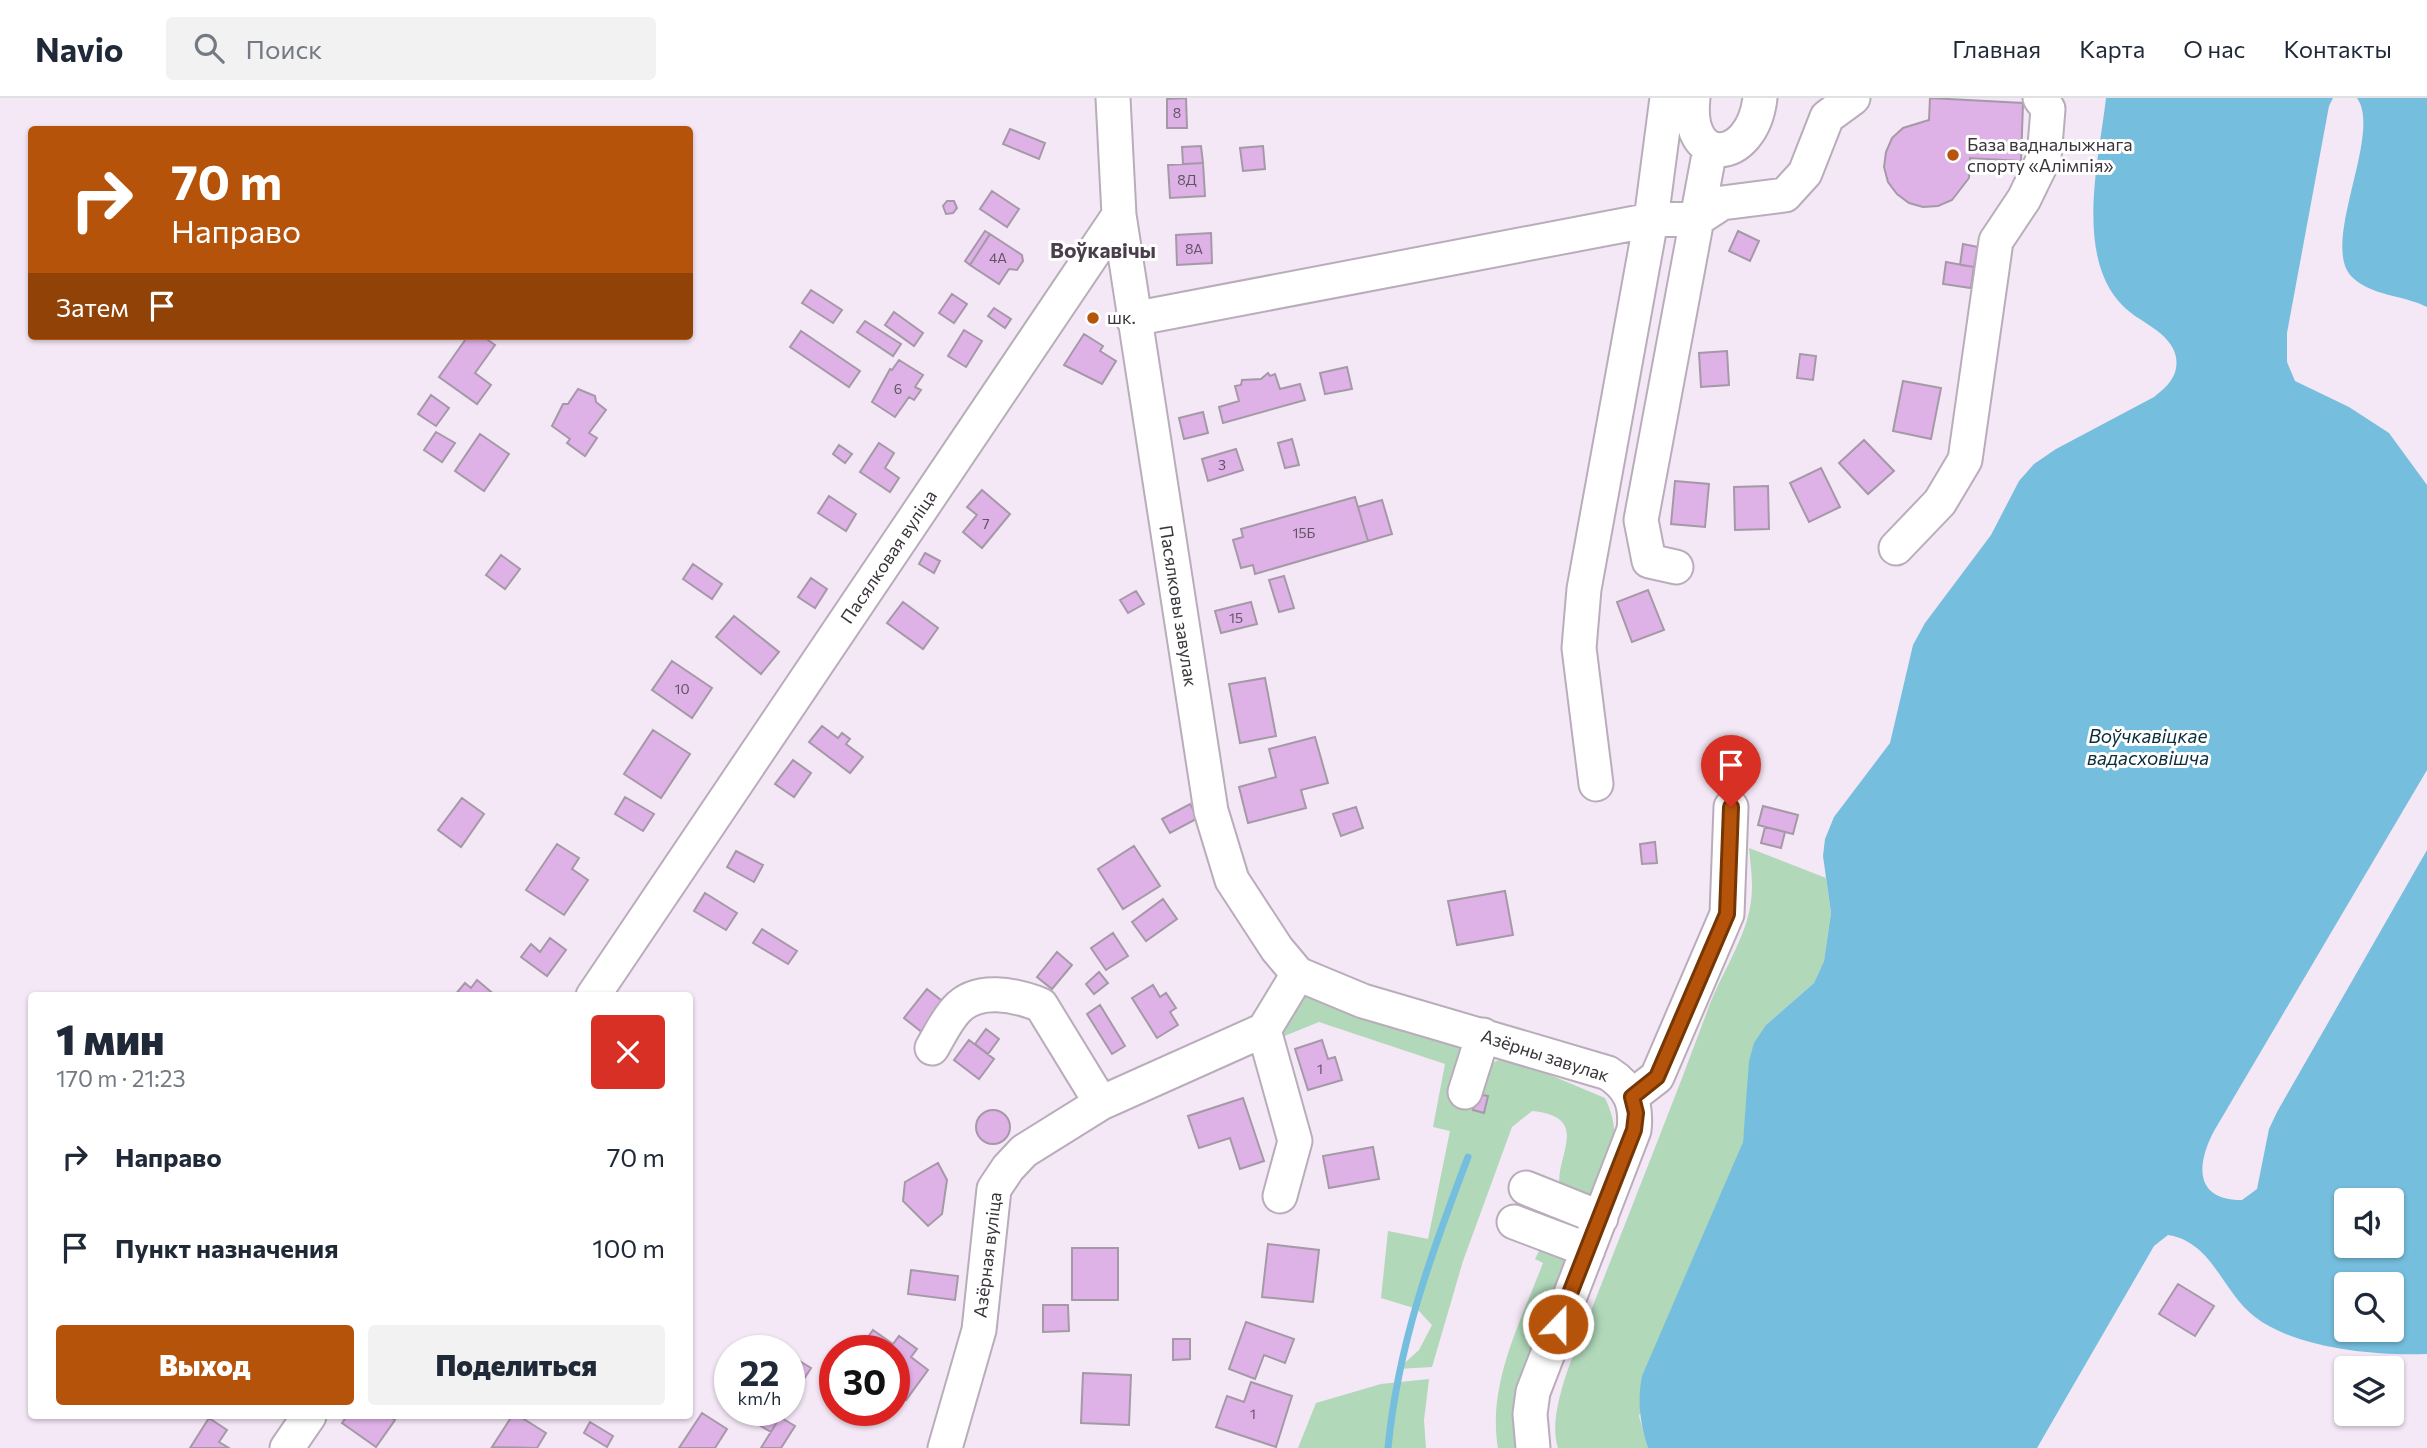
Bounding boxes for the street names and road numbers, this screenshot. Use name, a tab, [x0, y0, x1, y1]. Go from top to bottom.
street label: Пасялковая вуліца	[835, 485, 941, 627]
street label: Пасялковы завулак	[1155, 524, 1203, 688]
street label: Азёрны завулак	[1478, 1024, 1613, 1086]
street label: Азёрная вуліца	[968, 1191, 1006, 1319]

